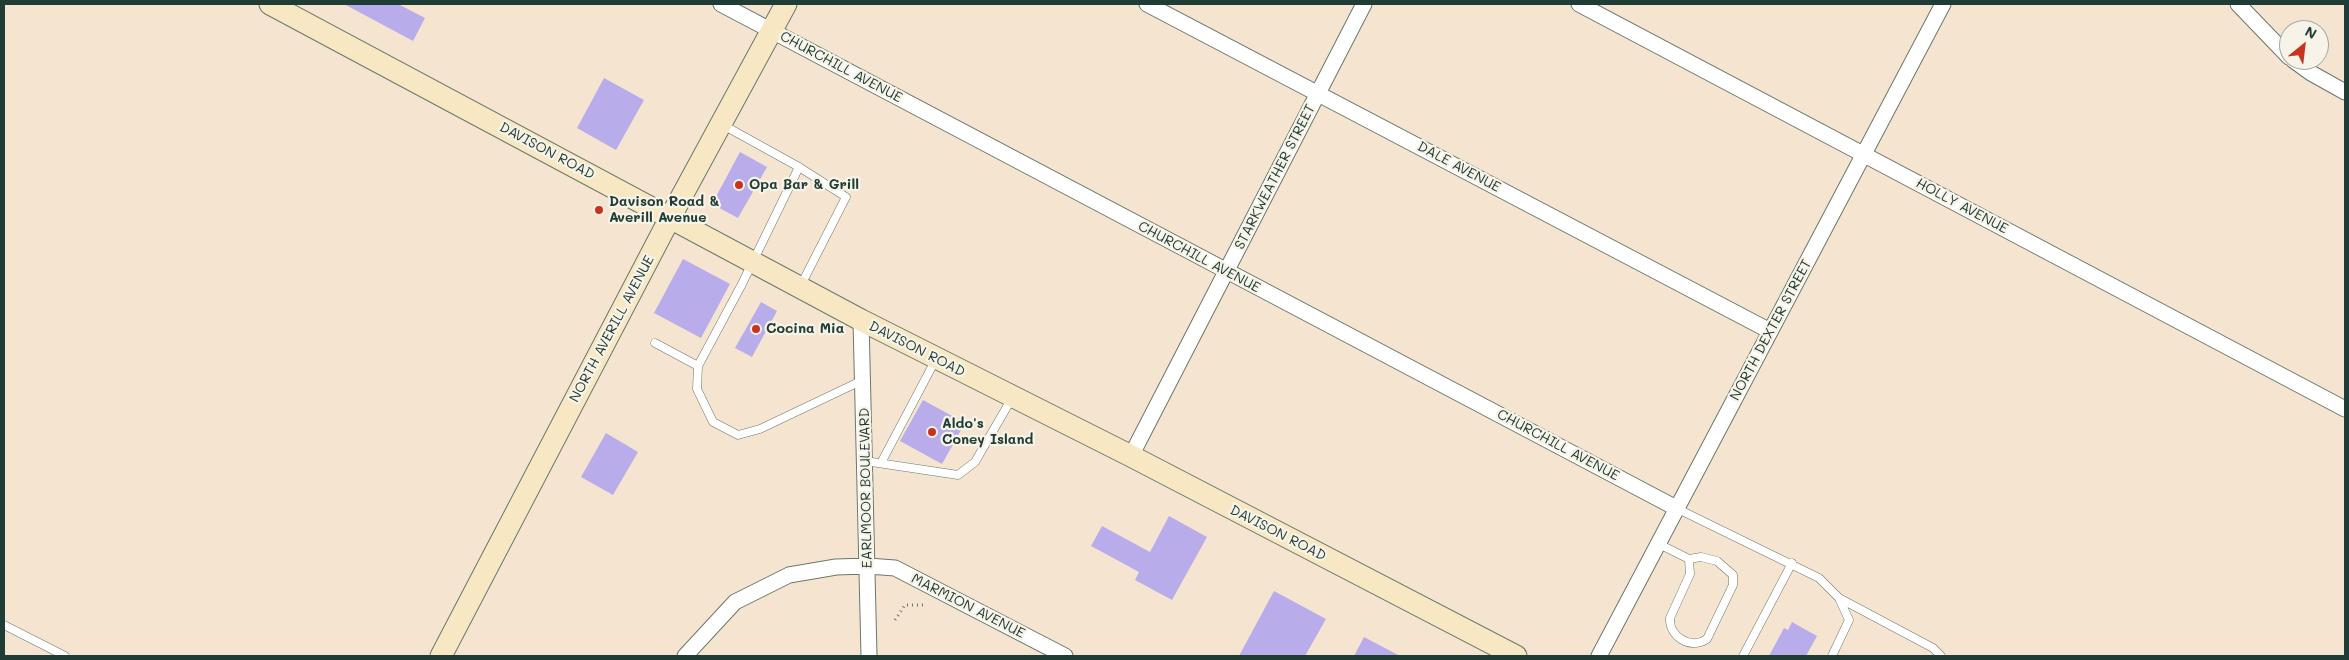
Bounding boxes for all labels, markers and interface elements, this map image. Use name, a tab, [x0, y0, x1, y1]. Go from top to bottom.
north arrow	[2279, 20, 2329, 70]
text: N	[2302, 21, 2320, 43]
street label: CHURCHILL AVENUE	[777, 28, 905, 106]
street label: STARKWEATHER STREET	[1231, 102, 1319, 252]
street label: DAVISON ROAD	[496, 119, 598, 183]
street label: DALE AVENUE	[1415, 138, 1503, 196]
street label: HOLLY AVENUE	[1913, 175, 2011, 237]
place label: Opa Bar & Grill	[749, 177, 859, 193]
marker: Opa Bar & Grill	[733, 179, 745, 191]
place label: Davison Road & Averill Avenue	[609, 194, 720, 226]
marker: Davison Road & Averill Avenue	[593, 204, 605, 216]
street label: CHURCHILL AVENUE	[1135, 218, 1263, 296]
street label: NORTH AVERILL AVENUE	[566, 253, 658, 405]
street label: NORTH DEXTER STREET	[1727, 257, 1815, 403]
street label: DAVISON ROAD	[866, 318, 968, 380]
place label: Cocina Mia	[766, 321, 844, 337]
marker: Cocina Mia	[750, 323, 762, 335]
street label: CHURCHILL AVENUE	[1494, 406, 1622, 484]
street label: EARLMOOR BOULEVARD	[856, 408, 876, 568]
place label: Aldo's Coney Island	[942, 416, 1033, 448]
marker: Aldo's Coney Island	[926, 426, 938, 438]
street label: DAVISON ROAD	[1227, 502, 1329, 564]
street label: MARMION AVENUE	[908, 570, 1028, 642]

